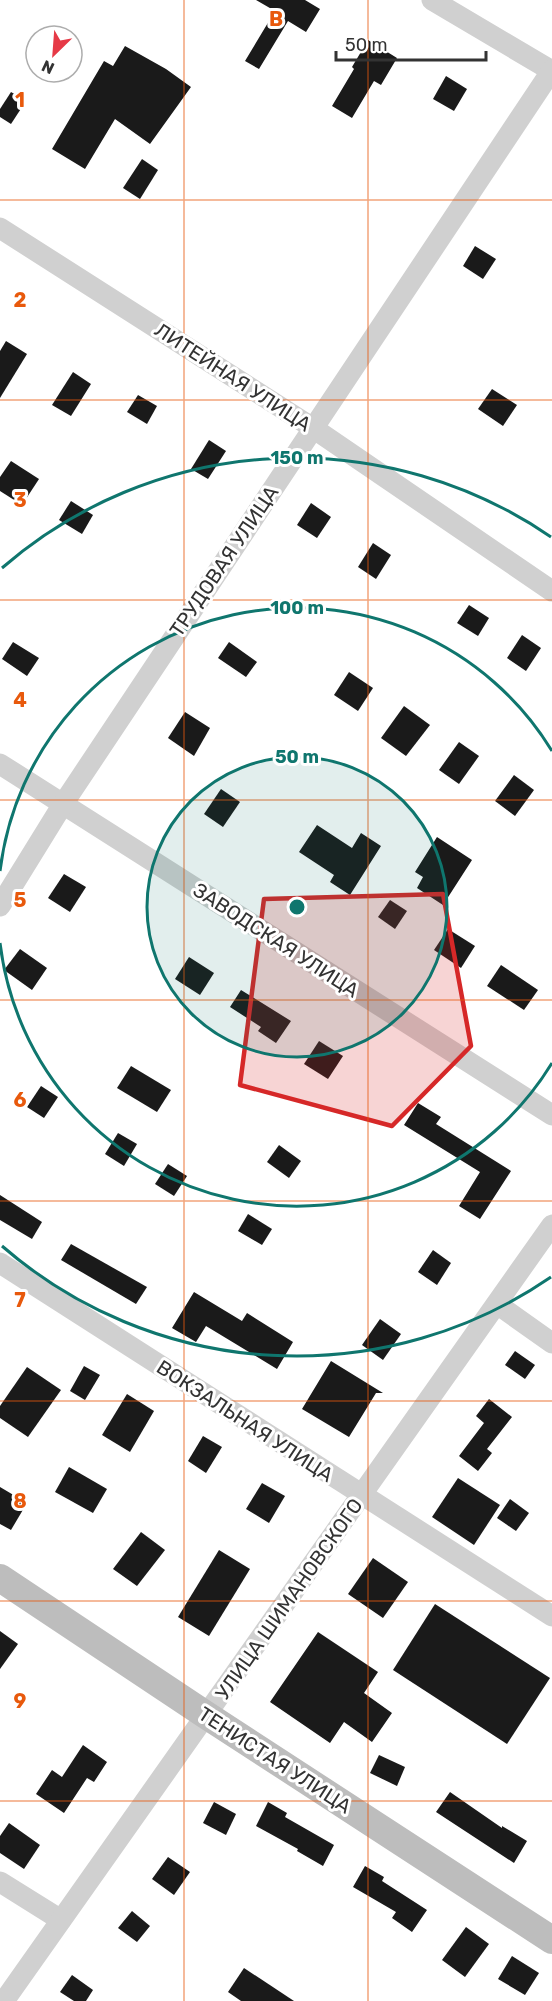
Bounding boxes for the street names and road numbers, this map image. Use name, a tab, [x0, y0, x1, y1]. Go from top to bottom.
street label: ЛИТЕЙНАЯ УЛИЦА	[150, 318, 316, 436]
street label: ТРУДОВАЯ УЛИЦА	[165, 481, 283, 641]
street label: ЗАВОДСКАЯ УЛИЦА	[189, 877, 363, 1003]
street label: ВОКЗАЛЬНАЯ УЛИЦА	[152, 1355, 338, 1487]
street label: УЛИЦА ШИМАНОВСКОГО	[210, 1494, 368, 1704]
street label: ТЕНИСТАЯ УЛИЦА	[194, 1702, 356, 1818]

